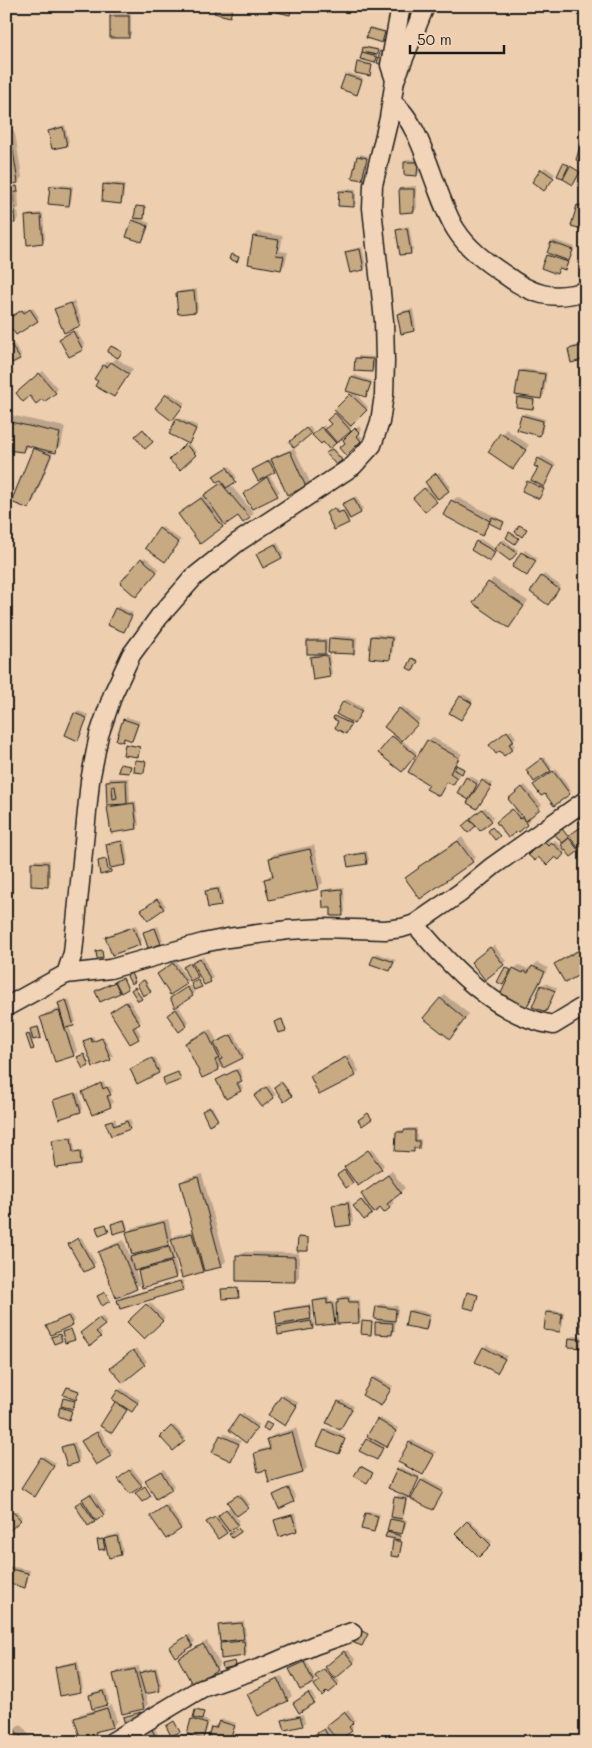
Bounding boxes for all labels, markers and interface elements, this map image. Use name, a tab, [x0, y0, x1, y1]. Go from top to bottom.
scale bar	[410, 22, 503, 54]
text: 50 m	[417, 29, 452, 49]

